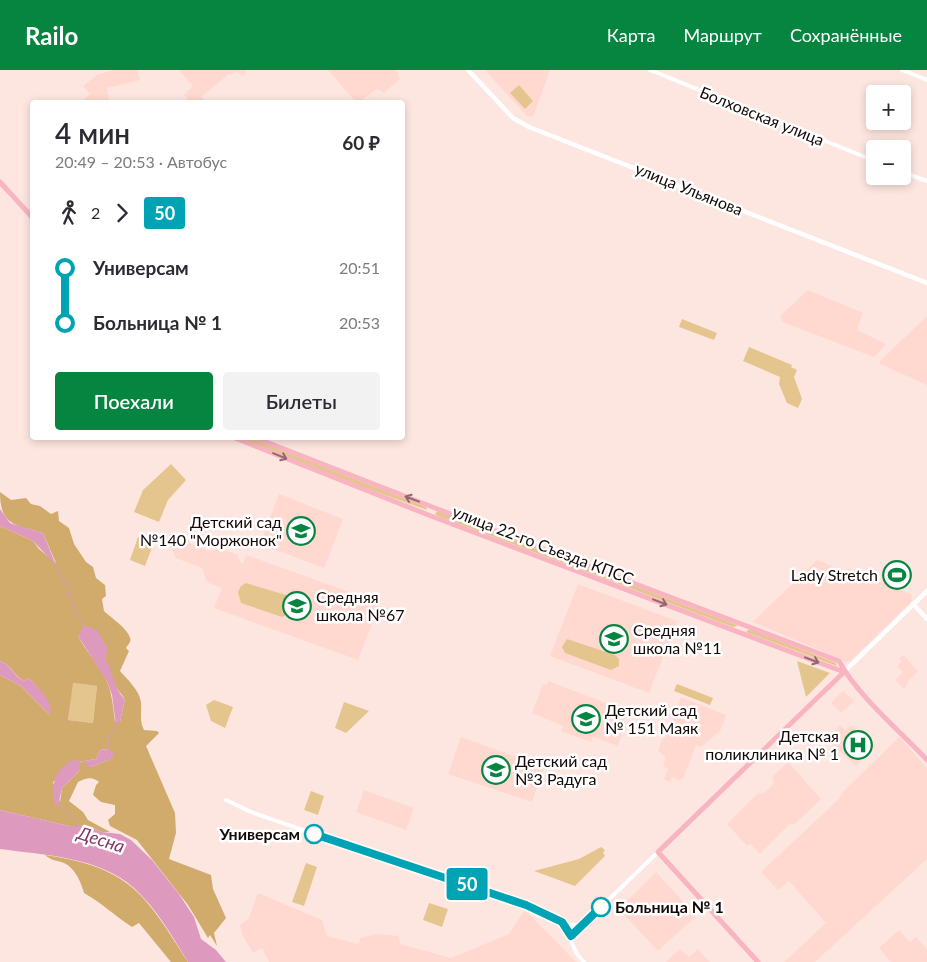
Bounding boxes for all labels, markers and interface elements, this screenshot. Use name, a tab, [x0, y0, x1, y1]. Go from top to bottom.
text: Railo	[25, 21, 78, 50]
text: Карта	[607, 24, 655, 46]
text: Маршрут	[683, 24, 762, 46]
text: Сохранённые	[790, 24, 902, 46]
street label: Болховская улица	[697, 82, 827, 149]
map controls	[866, 85, 911, 185]
button: +	[866, 85, 911, 130]
text: 4 мин	[55, 116, 130, 150]
text: 60 ₽	[342, 131, 380, 154]
button: −	[866, 140, 911, 185]
text: 20:49 – 20:53 · Автобус	[55, 152, 227, 171]
street label: улица Ульянова	[633, 158, 746, 219]
icon: walk	[55, 199, 83, 227]
icon: forward	[108, 199, 136, 227]
text: 50	[154, 202, 175, 224]
text: 2	[91, 203, 100, 222]
text: Универсам	[93, 256, 189, 279]
text: 20:51	[339, 258, 380, 277]
text: Больница № 1	[93, 311, 222, 334]
text: 20:53	[339, 313, 380, 332]
button: Поехали	[55, 372, 213, 430]
button: Билеты	[223, 372, 380, 430]
one-way arrow	[272, 452, 287, 461]
one-way arrow	[404, 494, 420, 503]
street label: улица 22-го Съезда КПСС	[450, 501, 637, 588]
place label: Детский сад №140 "Моржонок"	[140, 512, 282, 549]
school or university icon: Детский сад №140 "Моржонок"	[286, 516, 316, 546]
sports icon: Lady Stretch	[882, 560, 912, 590]
place label: Lady Stretch	[791, 565, 878, 584]
place label: Средняя школа №67	[316, 587, 404, 624]
school or university icon: Средняя школа №67	[282, 591, 312, 621]
one-way arrow	[652, 598, 667, 607]
place label: Средняя школа №11	[633, 620, 721, 657]
school or university icon: Средняя школа №11	[599, 624, 629, 654]
one-way arrow	[804, 656, 819, 665]
place label: Детский сад № 151 Маяк	[605, 700, 699, 737]
school or university icon: Детский сад № 151 Маяк	[571, 704, 601, 734]
place label: Детская поликлиника № 1	[705, 726, 839, 763]
hospital icon: Детская поликлиника № 1	[843, 730, 873, 760]
place label: Детский сад №3 Радуга	[515, 751, 607, 788]
school or university icon: Детский сад №3 Радуга	[481, 755, 511, 785]
water label: Десна	[74, 821, 128, 857]
place label: Универсам	[218, 824, 300, 843]
marker: Универсам	[304, 824, 324, 844]
line badge: 50	[444, 868, 490, 900]
text: 50	[457, 873, 477, 895]
marker: Больница № 1	[591, 897, 611, 917]
place label: Больница № 1	[615, 897, 724, 916]

